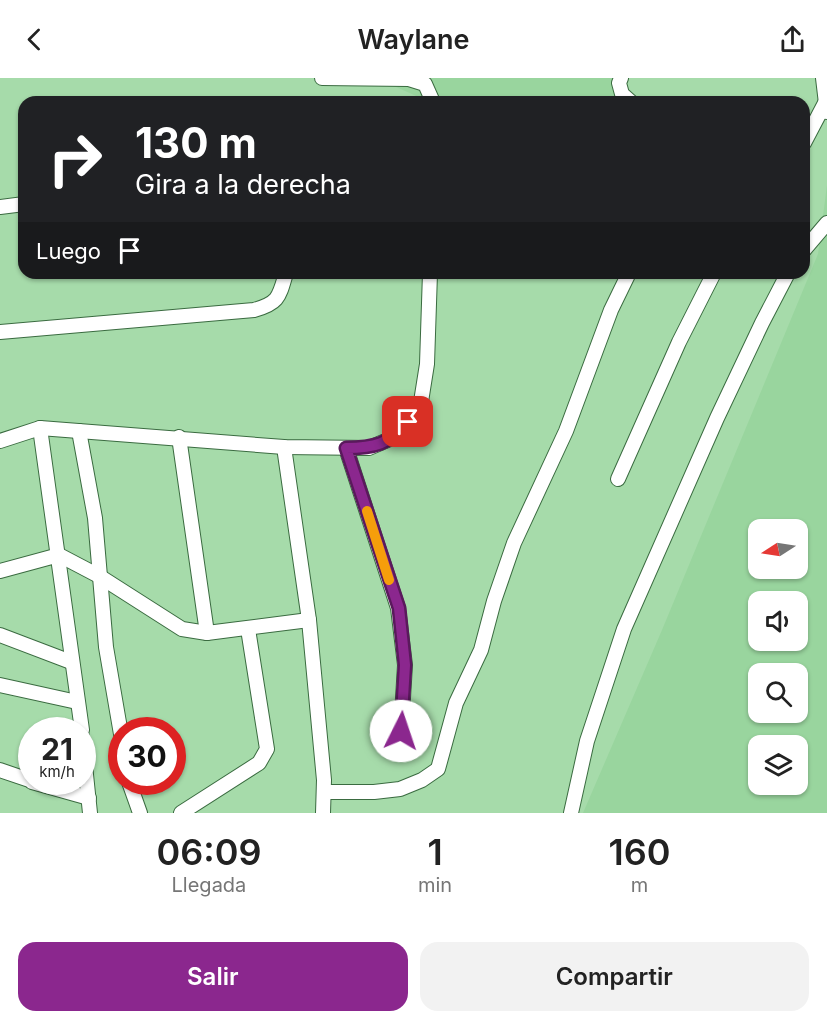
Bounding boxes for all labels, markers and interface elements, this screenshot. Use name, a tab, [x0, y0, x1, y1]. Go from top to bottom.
icon: back	[18, 23, 51, 56]
text: Waylane	[357, 23, 470, 56]
icon: share	[776, 23, 809, 56]
text: 130 m	[135, 117, 257, 168]
icon: right	[36, 120, 114, 198]
text: Gira a la derecha	[135, 168, 351, 201]
icon: arrive	[113, 234, 146, 267]
text: Luego	[36, 238, 101, 264]
pin	[382, 396, 433, 447]
icon: arrive	[391, 405, 424, 438]
north arrow	[748, 519, 808, 579]
map controls	[748, 519, 808, 795]
button: sound	[748, 591, 808, 651]
button: search	[748, 663, 808, 723]
position arrow	[369, 699, 433, 763]
speed limit sign: 30	[108, 717, 186, 795]
text: 21	[41, 731, 73, 767]
button: layers	[748, 735, 808, 795]
text: km/h	[39, 762, 75, 781]
text: 06:09	[156, 830, 261, 874]
text: 1	[427, 830, 443, 874]
text: 160	[609, 830, 671, 874]
text: Llegada	[172, 873, 246, 897]
text: min	[418, 873, 452, 897]
text: m	[631, 873, 648, 897]
button: Salir	[18, 942, 408, 1011]
button: Compartir	[420, 942, 809, 1011]

